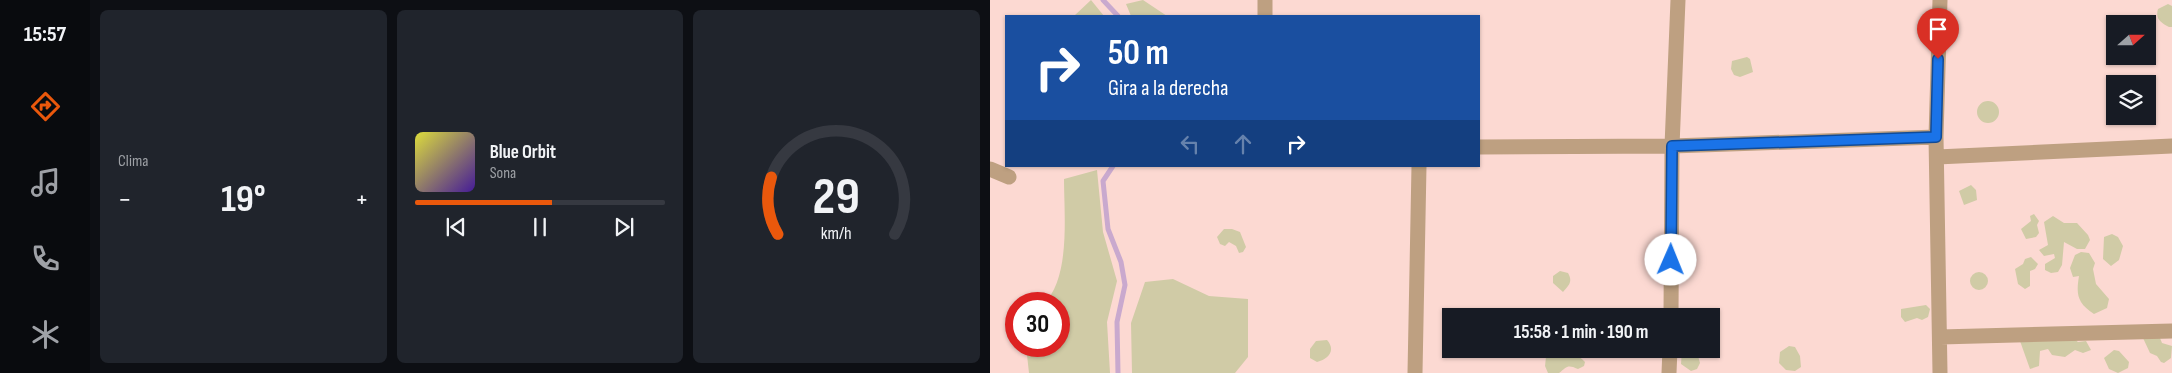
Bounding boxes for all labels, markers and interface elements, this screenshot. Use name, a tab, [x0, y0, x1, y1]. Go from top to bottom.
pin	[1917, 8, 1959, 59]
icon: arrive	[1924, 15, 1952, 43]
north arrow	[2106, 15, 2156, 65]
map controls	[2106, 15, 2156, 125]
text: 15:57	[24, 21, 66, 48]
text: 50 m	[1108, 32, 1169, 75]
icon: right	[1025, 35, 1090, 100]
text: Gira a la derecha	[1108, 75, 1229, 102]
button: layers	[2106, 75, 2156, 125]
icon: directions	[28, 89, 63, 124]
icon: left	[1176, 130, 1204, 158]
icon: ahead	[1229, 130, 1257, 158]
icon: right	[1282, 130, 1310, 158]
text: Blue Orbit	[490, 141, 556, 164]
text: Clima	[118, 152, 148, 171]
text: Sona	[490, 164, 516, 183]
icon: music	[28, 165, 63, 200]
text: 29	[813, 166, 860, 229]
text: 19°	[221, 177, 266, 222]
text: −	[118, 183, 132, 216]
text: +	[355, 183, 369, 216]
icon: previous	[442, 213, 470, 241]
icon: pause	[526, 213, 554, 241]
icon: next	[610, 213, 638, 241]
text: km/h	[821, 223, 852, 244]
position arrow	[1644, 233, 1696, 285]
icon: phone	[28, 241, 63, 276]
speed limit sign: 30	[1005, 292, 1070, 357]
icon: climate	[28, 317, 63, 352]
text: 15:58 · 1 min · 190 m	[1514, 321, 1648, 344]

